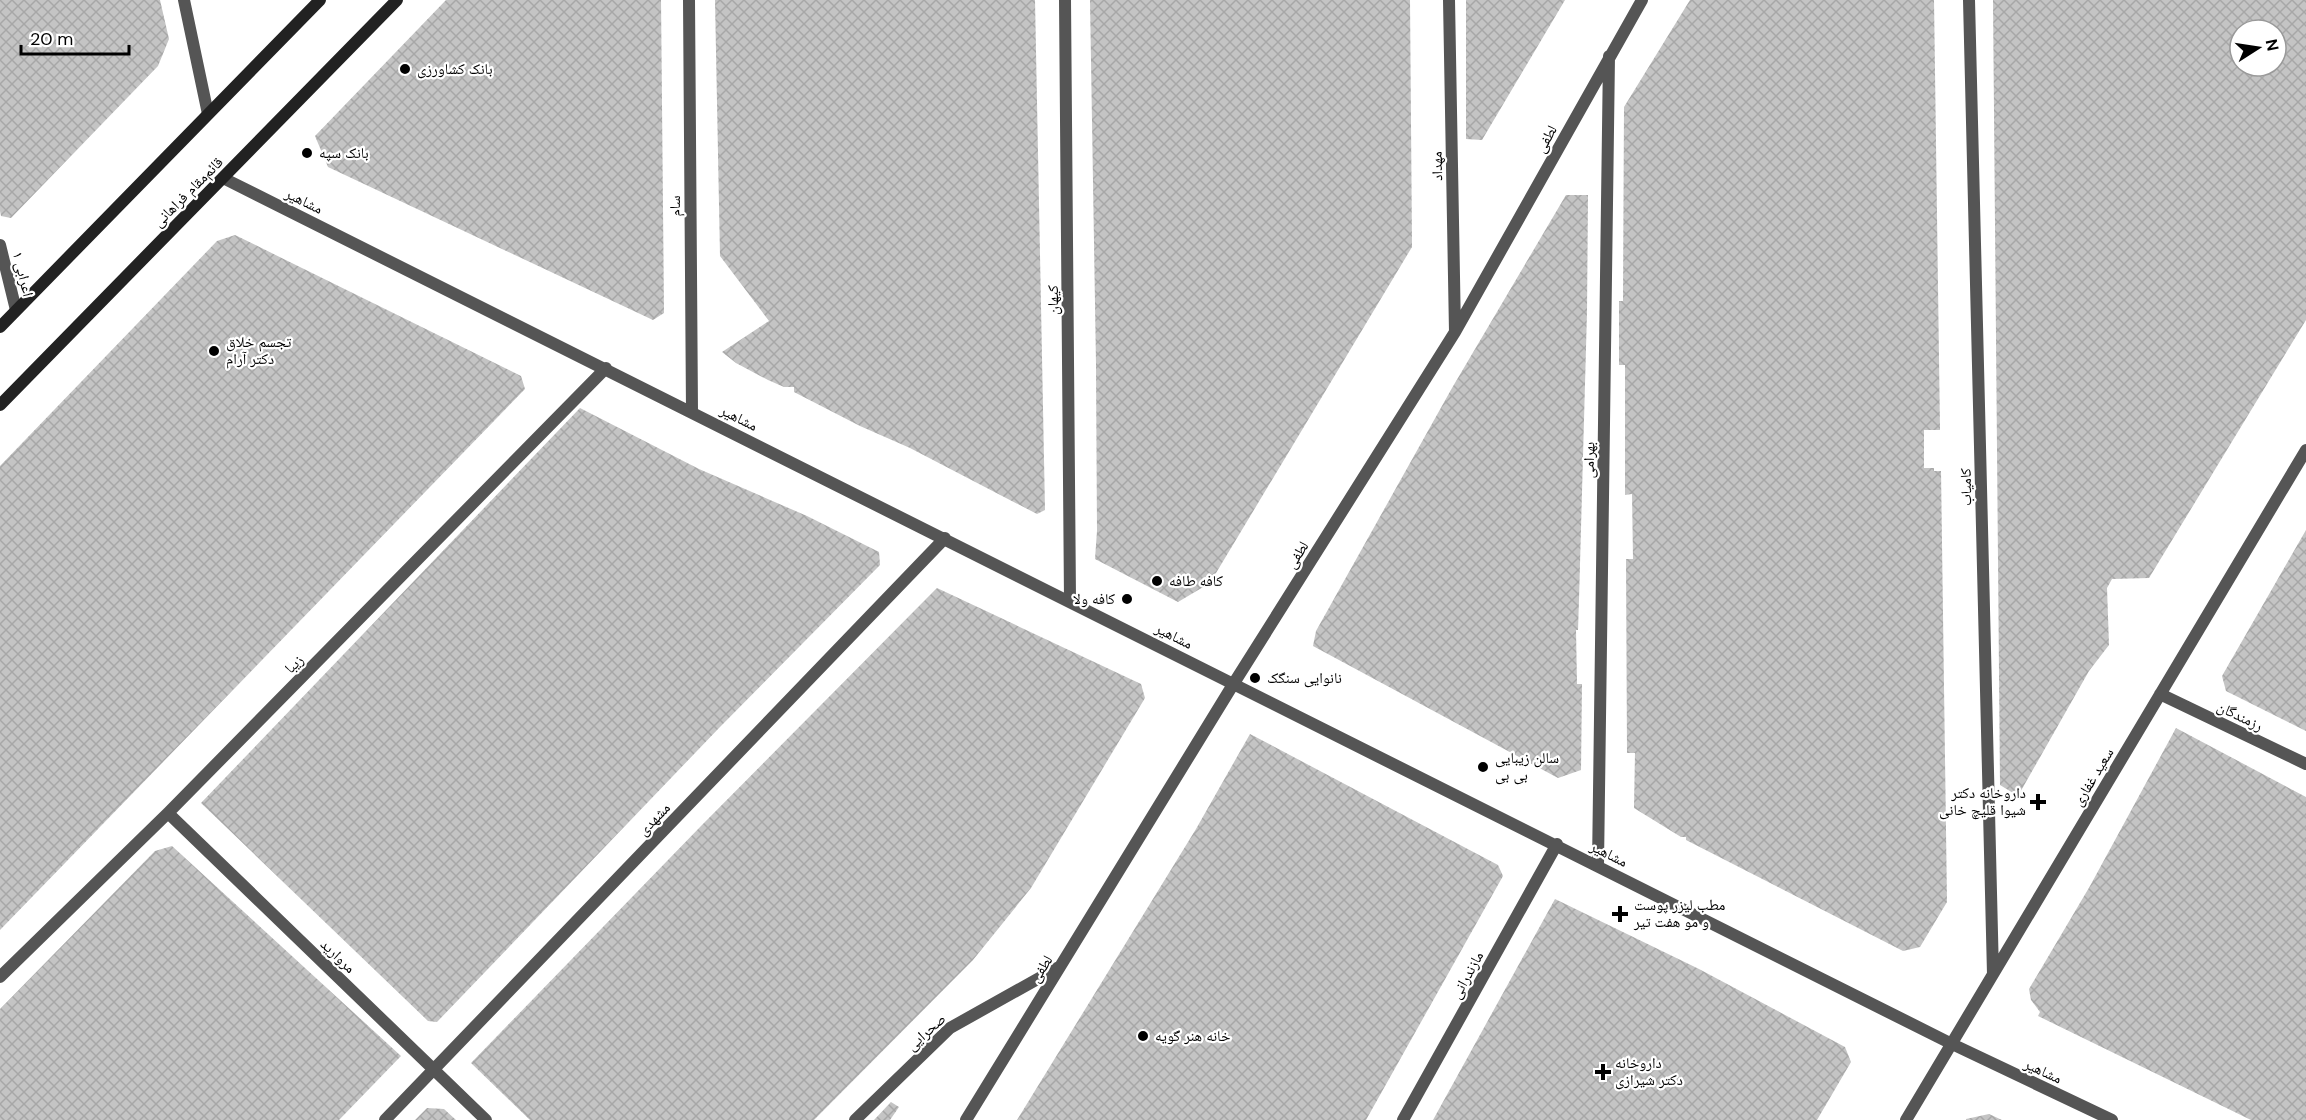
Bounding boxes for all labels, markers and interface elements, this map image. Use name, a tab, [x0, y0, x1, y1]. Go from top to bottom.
scale bar	[21, 18, 129, 56]
north arrow	[2228, 18, 2288, 78]
text: 20 m	[30, 27, 73, 51]
text: N	[2261, 37, 2284, 53]
place label: بانک کشاورزی	[417, 59, 493, 79]
marker: بانک کشاورزی	[398, 62, 412, 76]
street label: لطفی	[1530, 122, 1562, 156]
place label: بانک سپه	[319, 143, 369, 163]
marker: بانک سپه	[300, 146, 314, 160]
street label: مهداد	[1427, 151, 1447, 181]
street label: قائم‌مقام فراهانی	[149, 153, 227, 231]
street label: مشاهیر	[281, 183, 326, 219]
street label: سام	[665, 195, 685, 217]
street label: اعرابی ۱	[8, 249, 38, 299]
street label: کیهان	[1043, 285, 1063, 315]
place label: تجسم خلاق دکتر آرام	[226, 332, 292, 369]
marker: تجسم خلاق دکتر آرام	[207, 344, 221, 358]
street label: مشاهیر	[716, 400, 761, 436]
street label: بهرامی	[1579, 442, 1599, 478]
street label: کامیاب	[1956, 468, 1976, 506]
street label: لطفی	[1281, 538, 1313, 572]
place label: کافه طافه	[1169, 571, 1223, 591]
marker: کافه طافه	[1150, 574, 1164, 588]
place label: کافه ولا	[1073, 589, 1115, 609]
marker: کافه ولا	[1120, 592, 1134, 606]
street label: مشاهیر	[1151, 618, 1196, 654]
street label: زیبا	[280, 650, 308, 678]
place label: نانوایی سنگک	[1267, 668, 1342, 688]
marker: نانوایی سنگک	[1248, 671, 1262, 685]
street label: رزمندگان	[2214, 696, 2266, 736]
street label: سعید غفاری	[2068, 744, 2118, 810]
place label: سالن زیبایی بی بی	[1495, 748, 1559, 785]
marker: سالن زیبایی بی بی	[1476, 760, 1490, 774]
place label: داروخانه دکتر شیوا قلیچ خانی	[1939, 783, 2026, 820]
marker: داروخانه دکتر شیوا قلیچ خانی	[2031, 795, 2045, 809]
street label: مشهدی	[633, 798, 675, 840]
street label: مشاهیر	[1586, 836, 1631, 872]
place label: مطب لیزر پوست و مو هفت تیر	[1633, 895, 1725, 932]
marker: مطب لیزر پوست و مو هفت تیر	[1611, 905, 1629, 923]
street label: مروارید	[316, 934, 360, 978]
street label: مازندرانی	[1446, 948, 1488, 1002]
street label: لطفی	[1025, 952, 1057, 986]
street label: صحرایی	[902, 1009, 950, 1055]
place label: خانه هنر گویه	[1155, 1026, 1231, 1046]
marker: خانه هنر گویه	[1136, 1029, 1150, 1043]
place label: داروخانه دکتر شیرازی	[1615, 1053, 1683, 1090]
street label: مشاهیر	[2020, 1053, 2065, 1089]
marker: داروخانه دکتر شیرازی	[1596, 1065, 1610, 1079]

